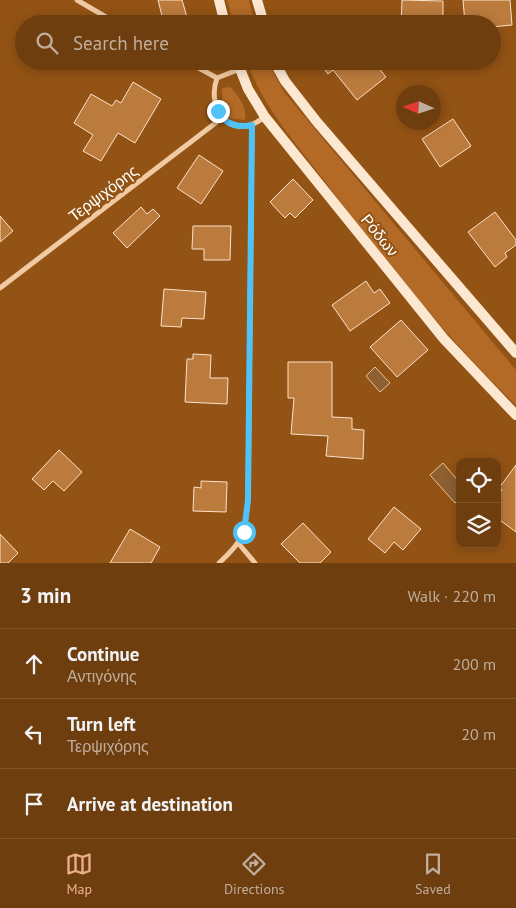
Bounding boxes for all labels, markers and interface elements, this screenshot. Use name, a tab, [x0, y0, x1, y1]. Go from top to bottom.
search box	[15, 15, 501, 70]
icon: search	[33, 29, 61, 57]
text: Search here	[73, 31, 169, 55]
north arrow	[396, 85, 441, 130]
route end	[207, 100, 230, 123]
street label: Τερψιχόρης	[64, 160, 142, 226]
street label: Ρόδων	[357, 210, 403, 260]
map controls	[456, 458, 501, 548]
button: locate	[456, 458, 501, 503]
button: layers	[456, 503, 501, 548]
route start	[233, 521, 256, 544]
text: 3 min	[20, 582, 71, 609]
text: Walk · 220 m	[407, 586, 496, 606]
text: Continue	[67, 642, 139, 666]
icon: ahead	[20, 650, 48, 678]
text: 200 m	[453, 654, 496, 674]
text: Αντιγόνης	[67, 666, 137, 686]
text: Turn left	[67, 712, 136, 736]
icon: left	[20, 720, 48, 748]
text: 20 m	[461, 724, 496, 744]
text: Τερψιχόρης	[67, 736, 149, 756]
icon: arrive	[20, 790, 48, 818]
text: Arrive at destination	[67, 792, 233, 816]
tab: Map	[65, 850, 93, 898]
tab: Directions	[224, 850, 284, 898]
tab: Saved	[415, 850, 451, 898]

